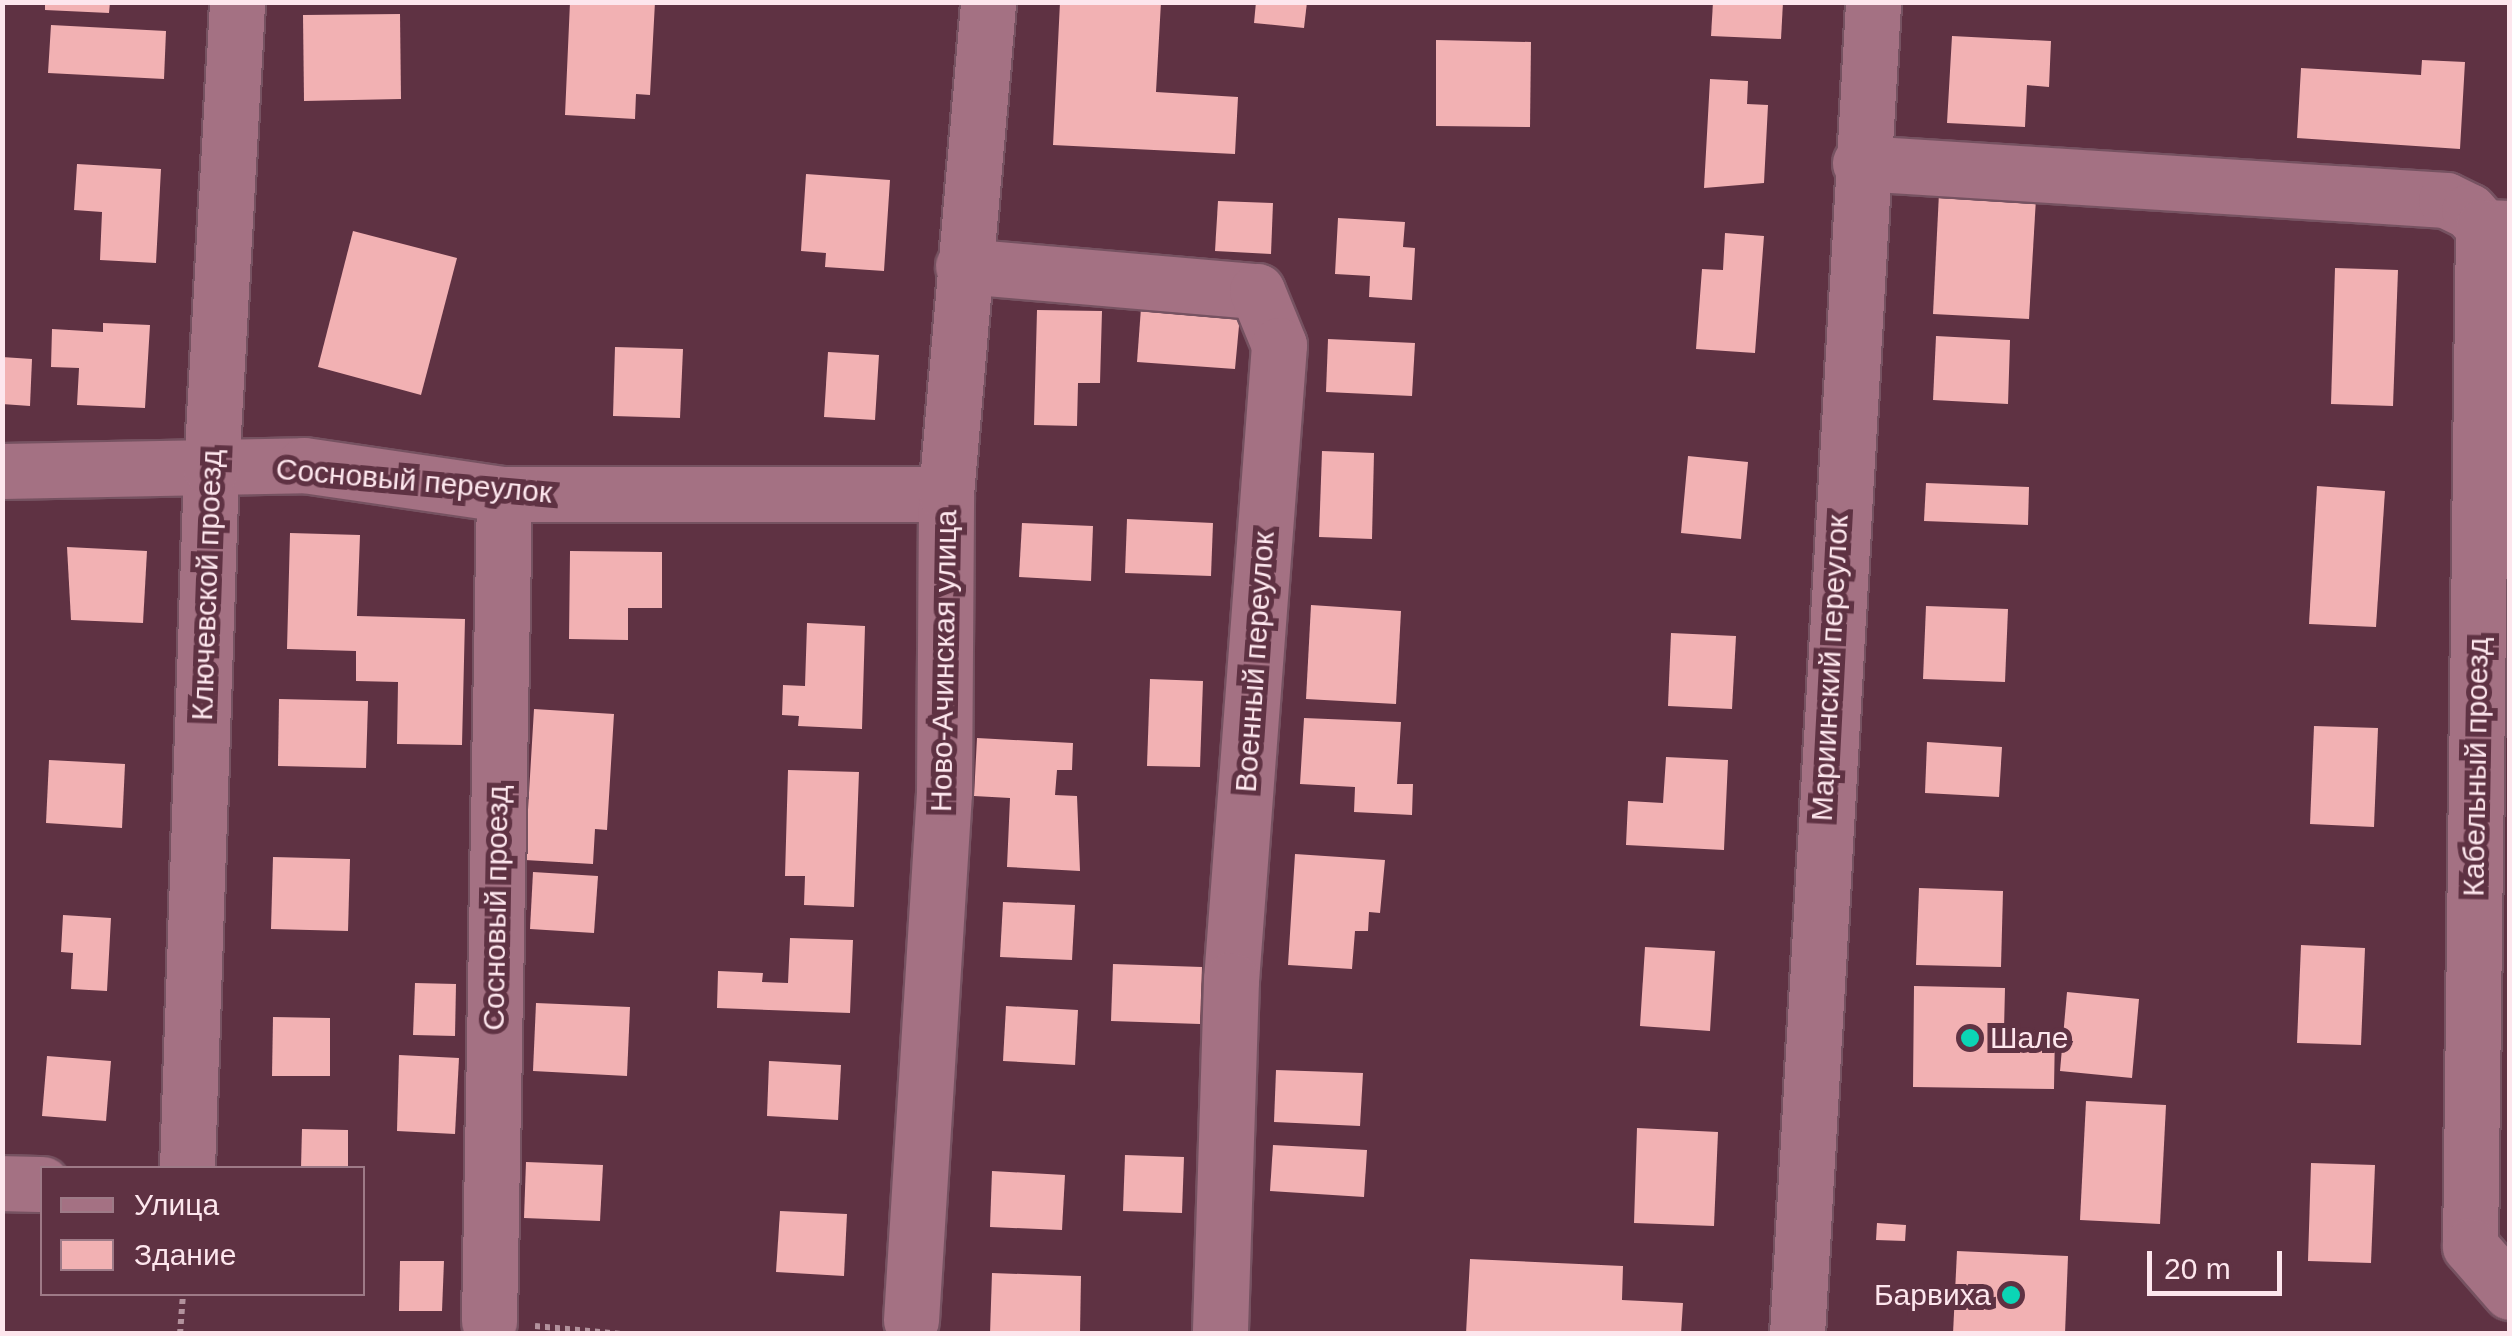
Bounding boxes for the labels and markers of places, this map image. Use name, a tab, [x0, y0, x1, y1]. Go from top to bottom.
place label: Шале	[1990, 1020, 2068, 1056]
marker: Шале	[1959, 1027, 1981, 1049]
place label: Барвиха	[1874, 1277, 1991, 1313]
marker: Барвиха	[2000, 1284, 2022, 1306]

